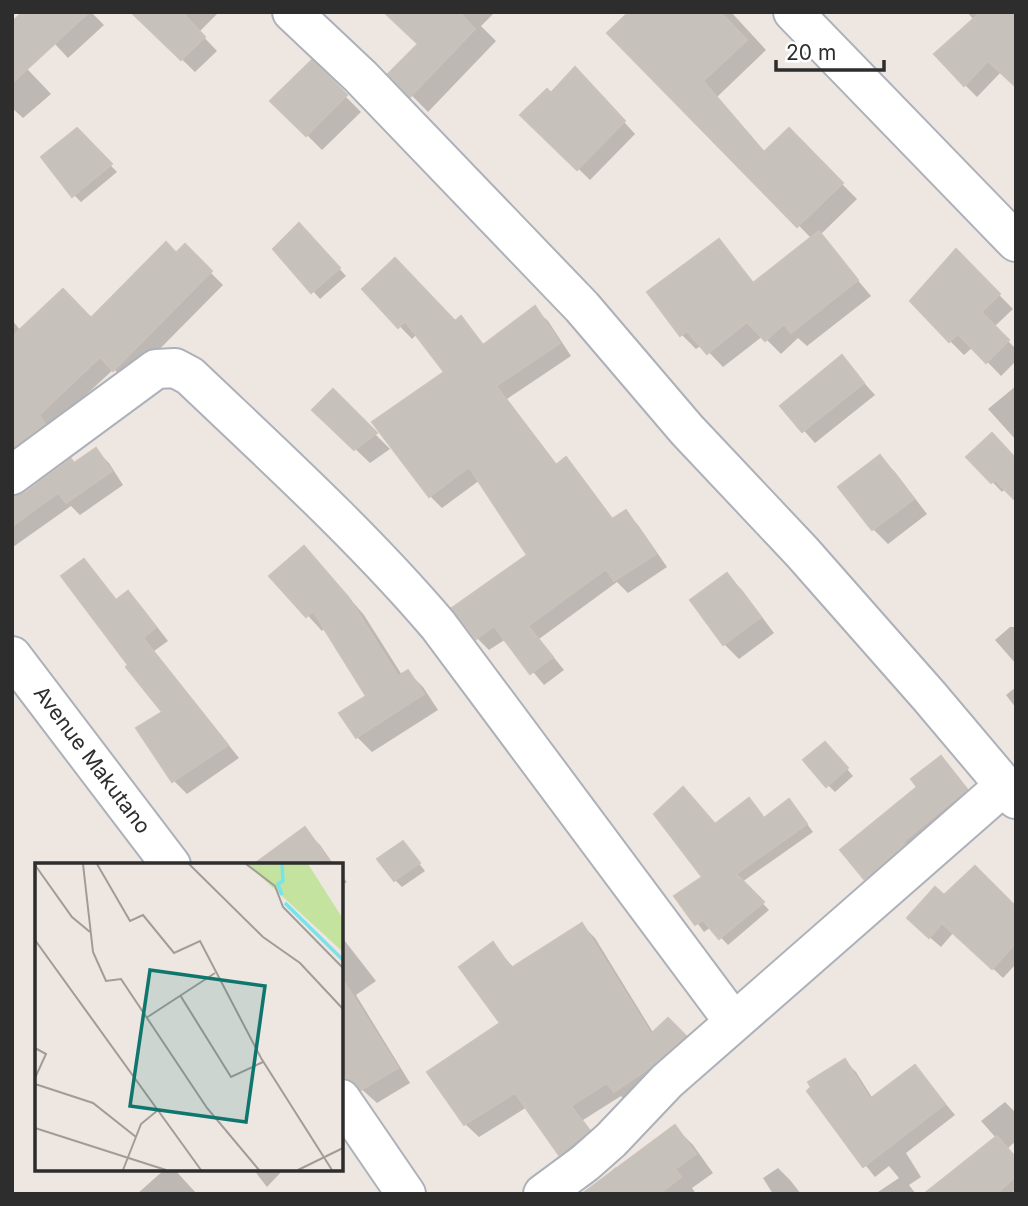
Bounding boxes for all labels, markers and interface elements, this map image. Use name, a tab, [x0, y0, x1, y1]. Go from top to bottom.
scale bar	[776, 28, 884, 72]
text: 20 m	[786, 40, 836, 65]
street label: Avenue Makutano	[29, 681, 156, 838]
inset map	[35, 863, 343, 1171]

